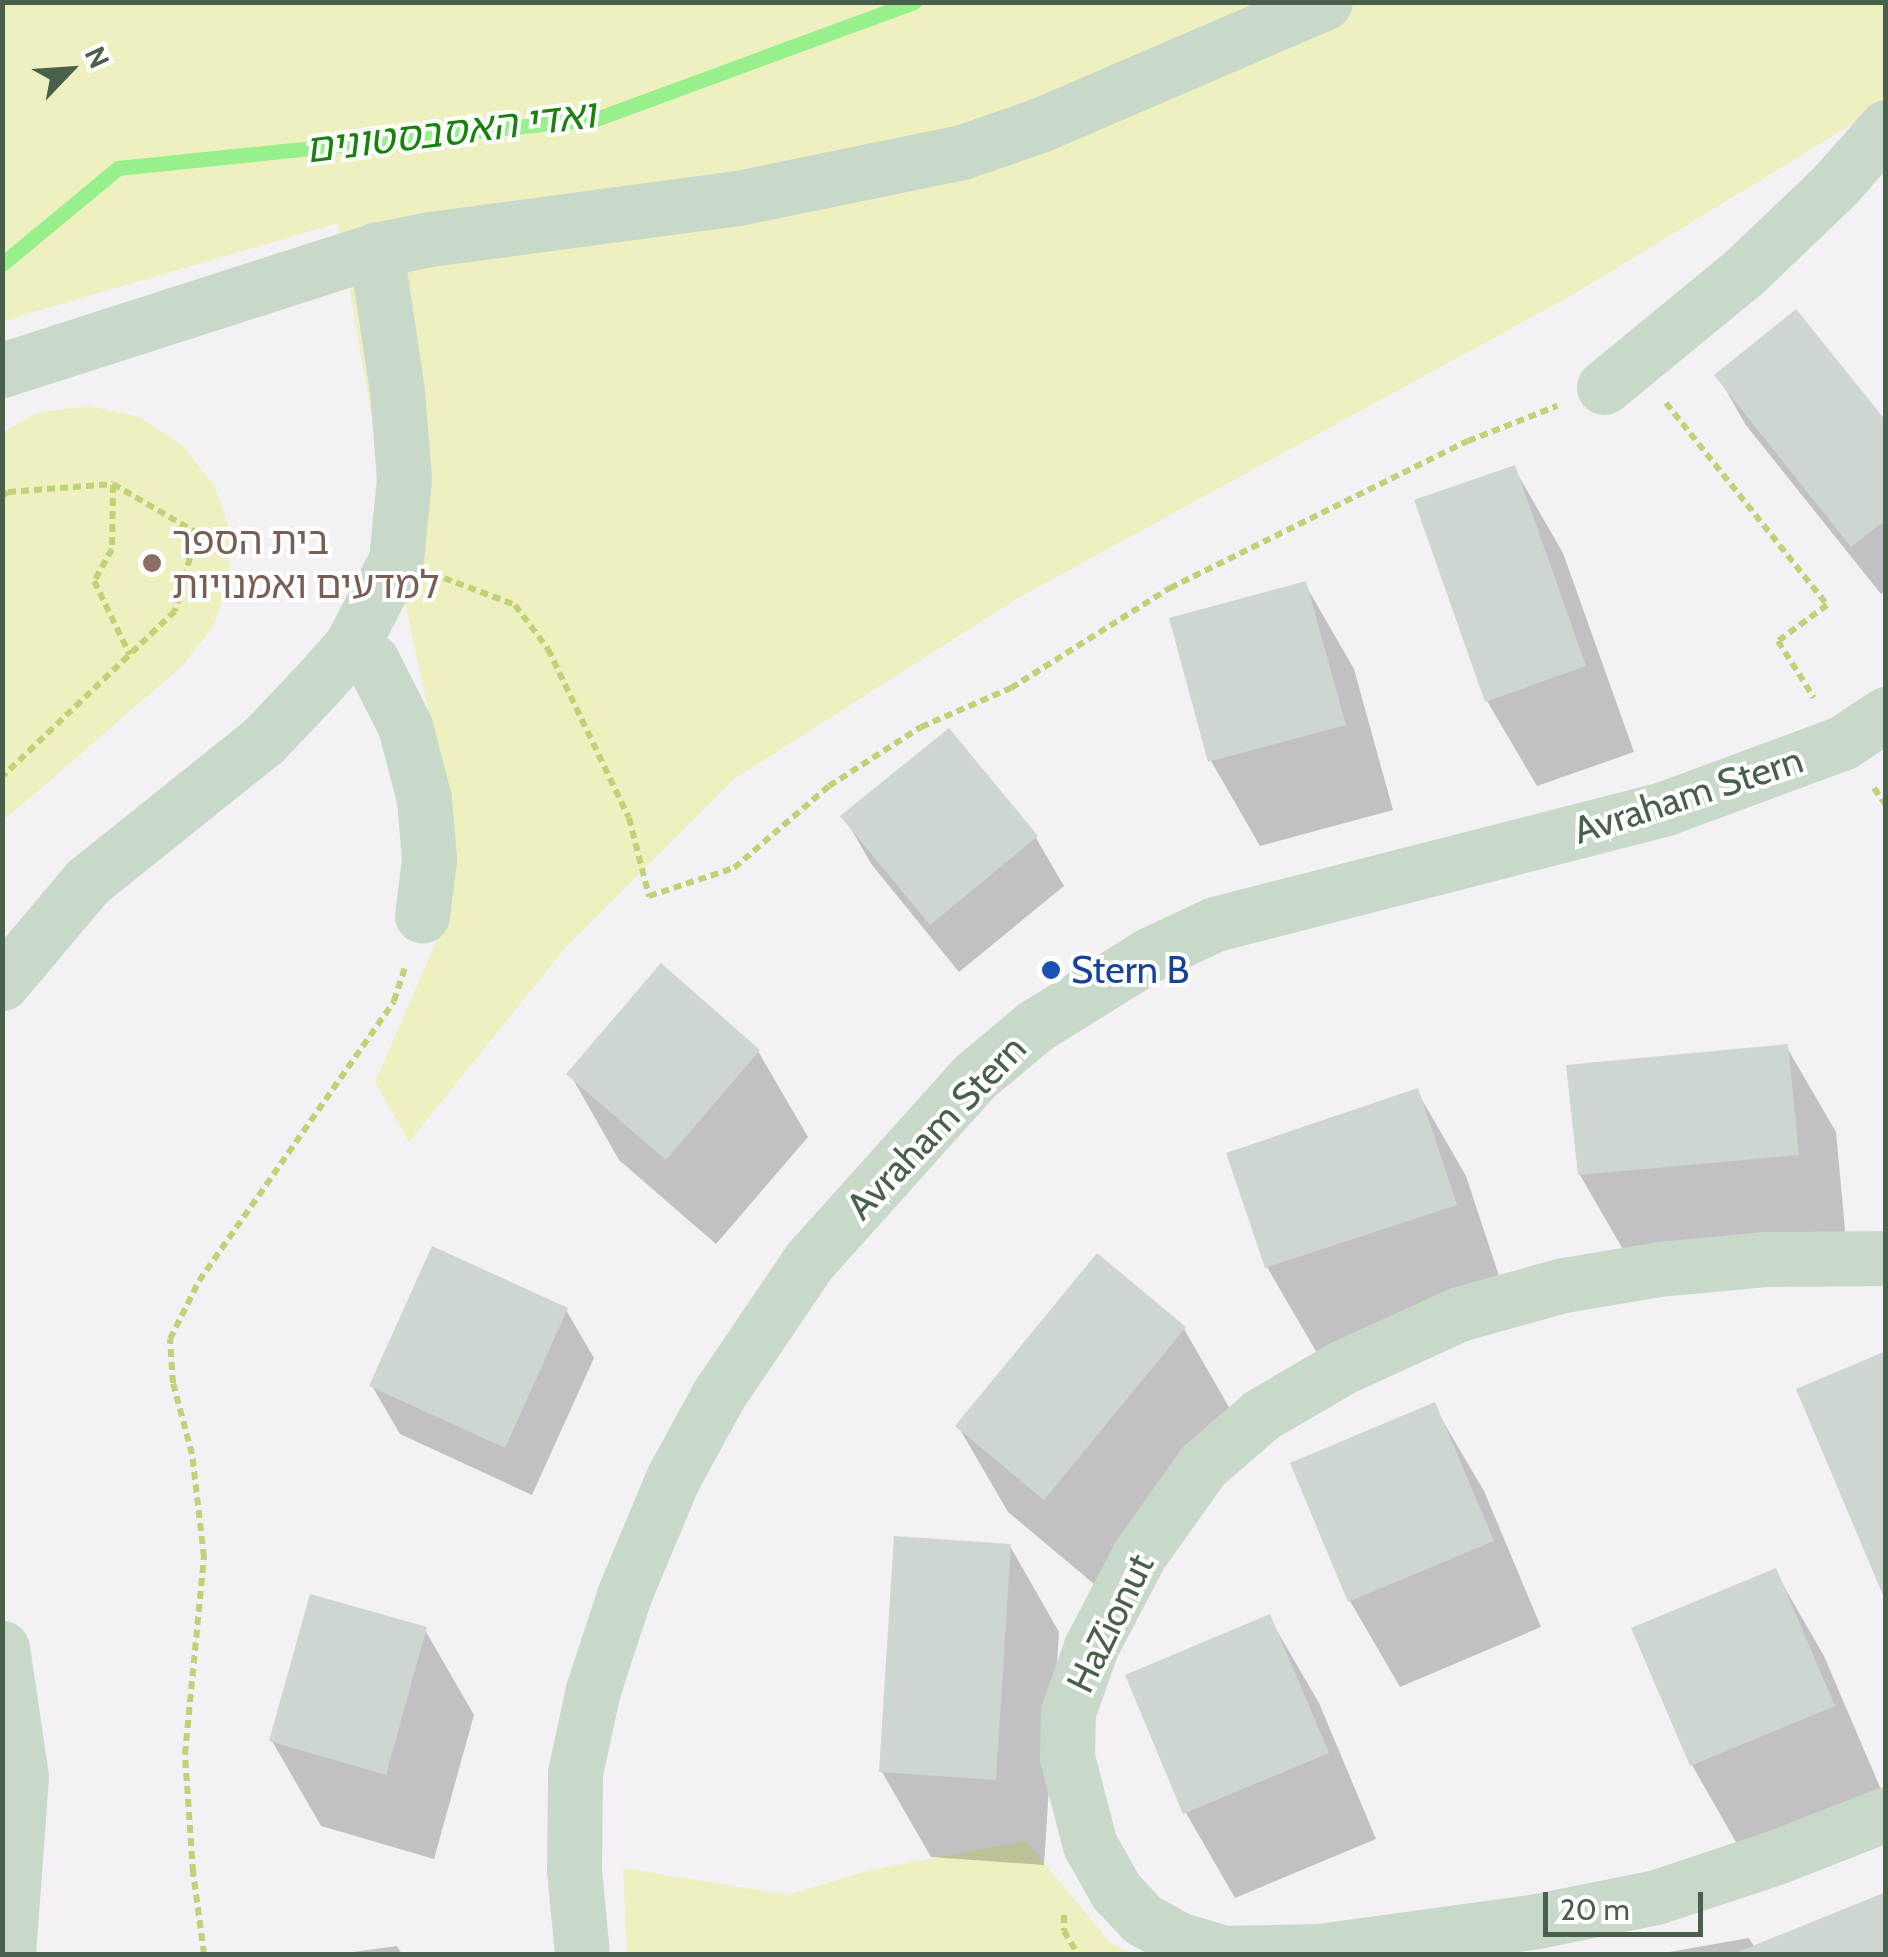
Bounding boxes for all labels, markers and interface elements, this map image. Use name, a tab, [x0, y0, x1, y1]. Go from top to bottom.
north arrow	[20, 20, 120, 120]
text: N	[78, 41, 117, 73]
water label: ואדי האסבסטונים	[302, 89, 598, 173]
place label: בית הספר למדעים ואמנויות	[172, 518, 440, 608]
marker: בית הספר למדעים ואמנויות	[141, 552, 163, 574]
street label: Avraham Stern	[1568, 736, 1808, 854]
place label: Stern B	[1071, 947, 1189, 993]
marker: Stern B	[1040, 959, 1062, 981]
street label: Avraham Stern	[837, 1025, 1035, 1229]
street label: HaZionut	[1057, 1546, 1163, 1700]
scale bar	[1548, 1872, 1708, 1934]
text: 20 m	[1560, 1891, 1630, 1928]

